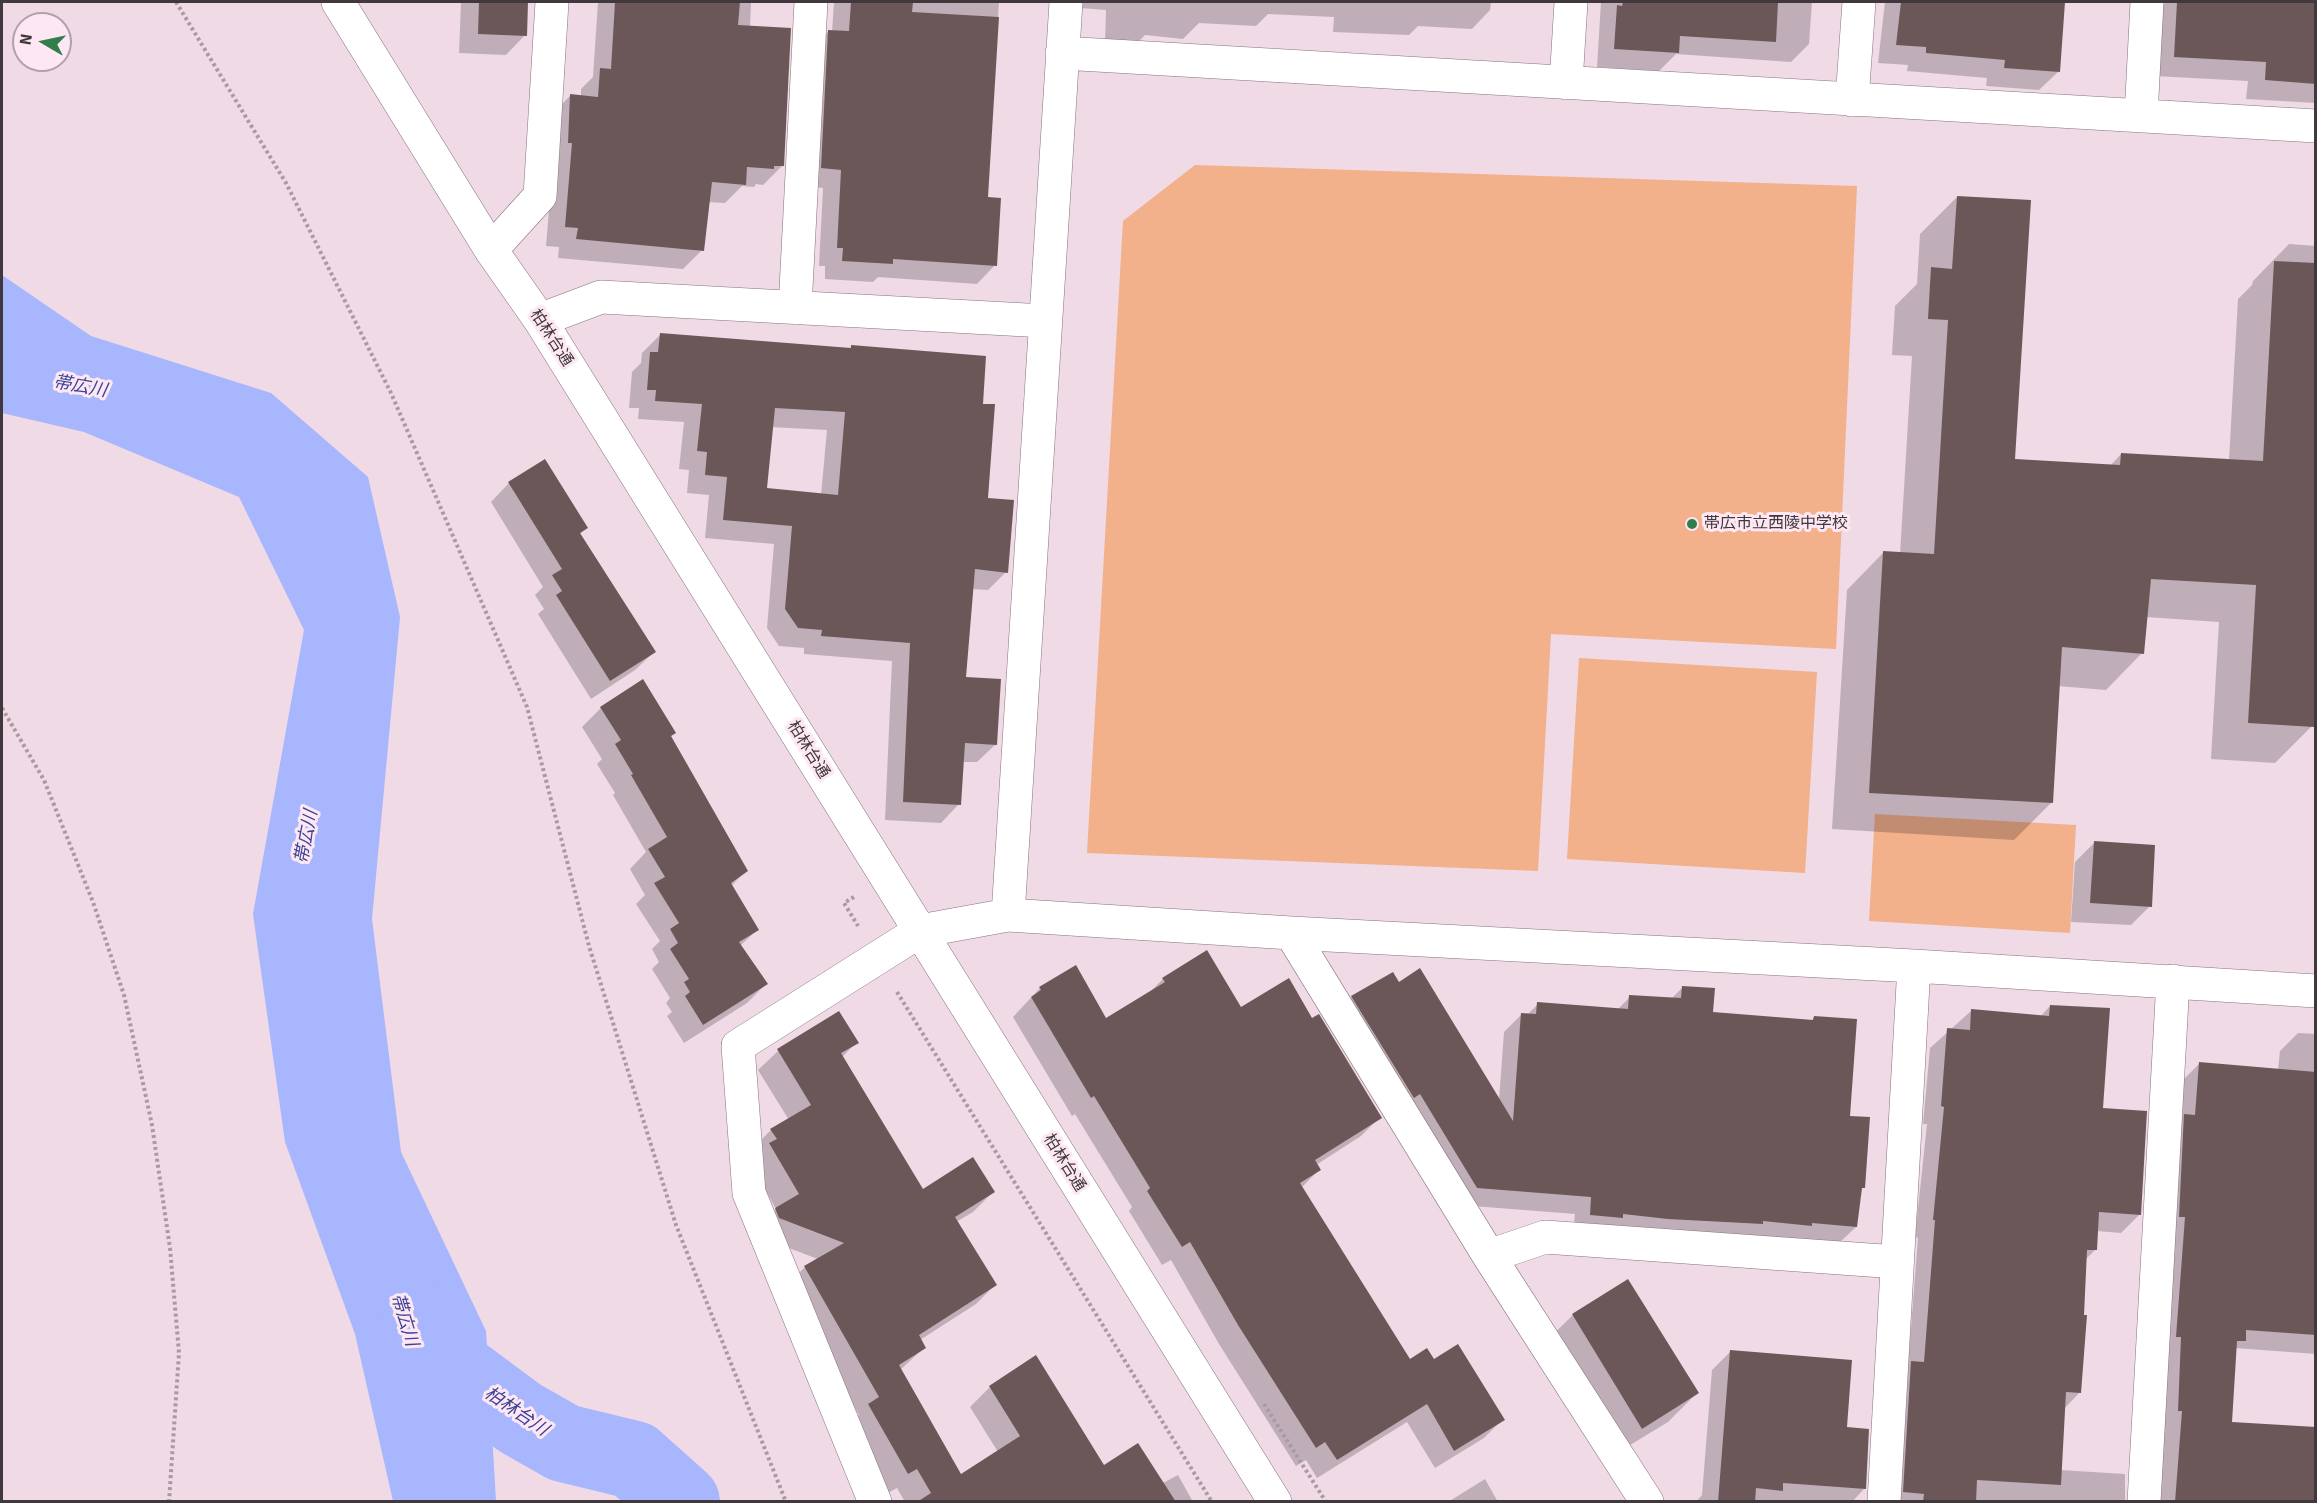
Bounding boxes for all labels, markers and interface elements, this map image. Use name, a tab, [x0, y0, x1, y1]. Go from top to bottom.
north arrow	[12, 12, 72, 72]
text: N	[15, 32, 37, 47]
street label: 柏林台通	[526, 306, 576, 370]
water label: 帯広川	[52, 372, 108, 402]
place label: 帯広市立西陵中学校	[1704, 514, 1848, 534]
marker: 帯広市立西陵中学校	[1685, 517, 1699, 531]
street label: 柏林台通	[783, 718, 833, 782]
water label: 帯広川	[291, 808, 323, 866]
street label: 柏林台通	[1039, 1131, 1089, 1195]
water label: 帯広川	[386, 1291, 422, 1349]
water label: 柏林台川	[480, 1383, 552, 1441]

